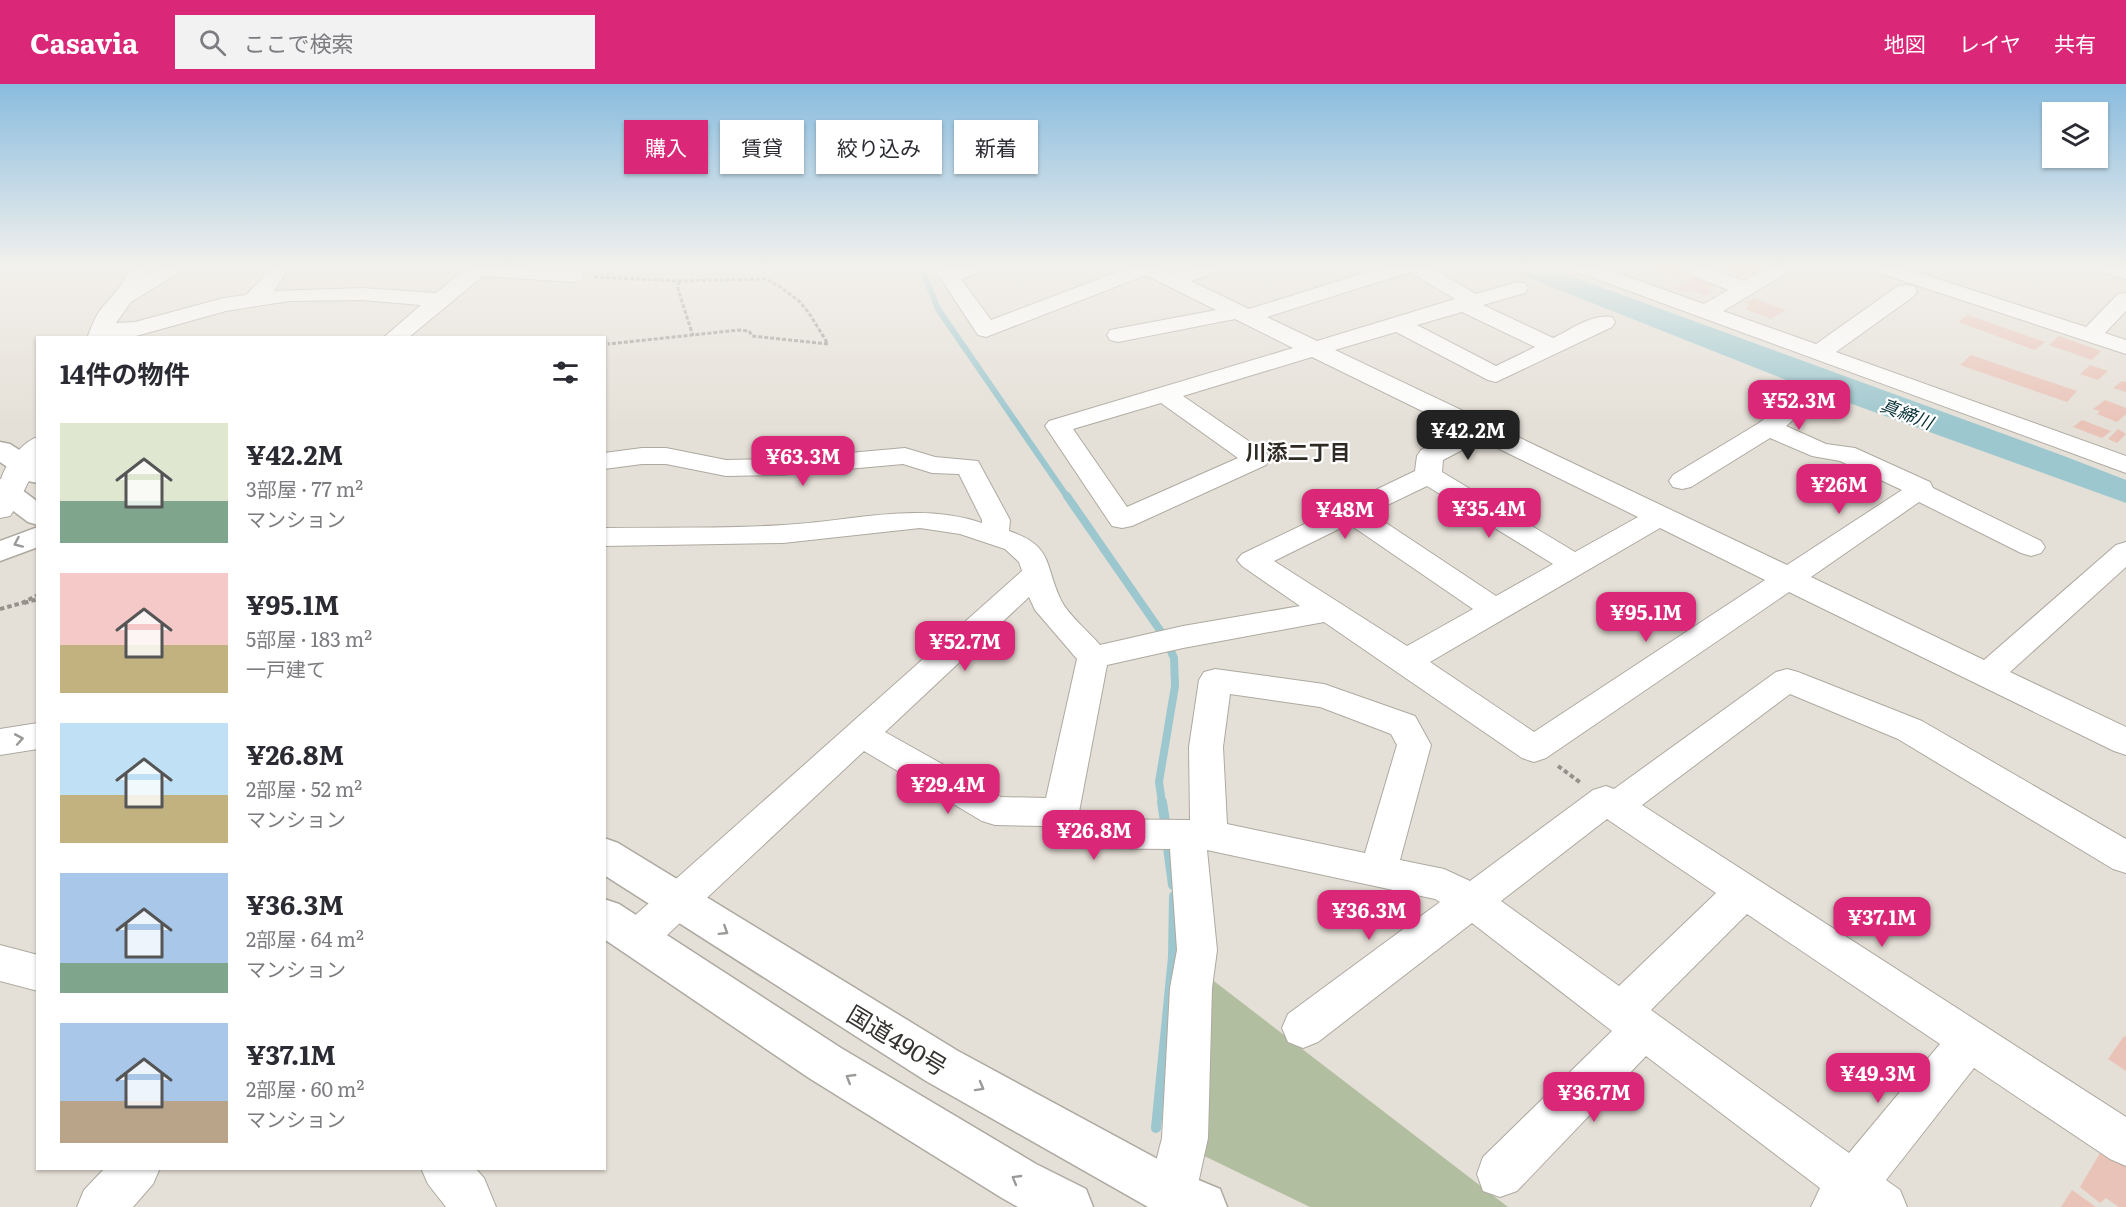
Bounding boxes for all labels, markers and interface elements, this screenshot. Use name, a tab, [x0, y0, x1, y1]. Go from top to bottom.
search box	[175, 15, 595, 69]
text: Casavia	[30, 21, 139, 63]
icon: search	[196, 26, 229, 59]
text: ここで検索	[244, 26, 354, 59]
text: 地図	[1884, 27, 1926, 58]
text: レイヤ	[1959, 27, 2021, 58]
text: 共有	[2054, 27, 2096, 58]
map controls	[2042, 102, 2108, 168]
button: layers	[2042, 102, 2108, 168]
chip: 購入	[624, 120, 708, 174]
chip: 賃貸	[720, 120, 804, 174]
chip: 絞り込み	[816, 120, 942, 174]
chip: 新着	[954, 120, 1038, 174]
text: 14件の物件	[60, 353, 189, 392]
icon: filters	[549, 356, 582, 389]
pin: ¥52.3M	[1750, 380, 1848, 431]
text: ¥52.3M	[1762, 384, 1836, 414]
water label: 真締川	[1877, 391, 1939, 436]
pin: ¥42.2M	[1419, 410, 1517, 461]
text: ¥42.2M	[1431, 414, 1505, 444]
text: ¥42.2M	[246, 434, 343, 473]
district label: 川添二丁目	[1246, 435, 1351, 466]
pin: ¥63.3M	[754, 436, 852, 487]
text: ¥63.3M	[765, 440, 841, 470]
icon: home	[108, 447, 180, 519]
pin: ¥26M	[1803, 464, 1875, 515]
text: ¥26M	[1810, 468, 1868, 498]
text: 3部屋 · 77 m²	[246, 473, 363, 503]
pin: ¥35.4M	[1440, 488, 1538, 539]
pin: ¥48M	[1309, 489, 1381, 540]
text: ¥35.4M	[1452, 492, 1526, 522]
text: ¥48M	[1316, 493, 1374, 523]
text: マンション	[246, 503, 346, 533]
one-way arrow	[14, 536, 25, 548]
text: ¥95.1M	[246, 584, 339, 623]
pin: ¥95.1M	[1597, 592, 1695, 643]
text: ¥95.1M	[1610, 596, 1682, 626]
icon: home	[108, 597, 180, 669]
pin: ¥52.7M	[916, 621, 1014, 672]
text: 5部屋 · 183 m²	[246, 623, 372, 653]
text: ¥52.7M	[929, 625, 1001, 655]
text: 一戸建て	[246, 653, 326, 683]
one-way arrow	[13, 733, 23, 746]
text: ¥26.8M	[246, 734, 344, 773]
icon: home	[108, 747, 180, 819]
pin: ¥29.4M	[899, 764, 997, 815]
text: ¥29.4M	[911, 768, 985, 798]
text: 2部屋 · 52 m²	[246, 773, 362, 803]
text: マンション	[246, 803, 346, 833]
pin: ¥26.8M	[1045, 810, 1143, 861]
text: ¥26.8M	[1056, 814, 1132, 844]
text: ¥36.3M	[246, 884, 344, 923]
pin: ¥36.3M	[1320, 890, 1418, 941]
text: ¥36.3M	[1331, 894, 1407, 924]
icon: home	[108, 897, 180, 969]
pin: ¥37.1M	[1833, 897, 1931, 948]
text: ¥37.1M	[1847, 901, 1917, 931]
text: 2部屋 · 64 m²	[246, 923, 364, 953]
one-way arrow	[718, 924, 728, 936]
text: マンション	[246, 953, 346, 983]
street label: 国道490号	[841, 995, 955, 1083]
text: ¥37.1M	[246, 1034, 336, 1073]
icon: home	[108, 1047, 180, 1119]
pin: ¥49.3M	[1829, 1053, 1927, 1104]
text: ¥49.3M	[1840, 1057, 1916, 1087]
pin: ¥36.7M	[1545, 1072, 1643, 1123]
text: 2部屋 · 60 m²	[246, 1073, 364, 1103]
one-way arrow	[846, 1073, 856, 1085]
text: ¥36.7M	[1557, 1076, 1631, 1106]
one-way arrow	[974, 1080, 984, 1091]
text: マンション	[246, 1103, 346, 1133]
one-way arrow	[1012, 1175, 1022, 1186]

